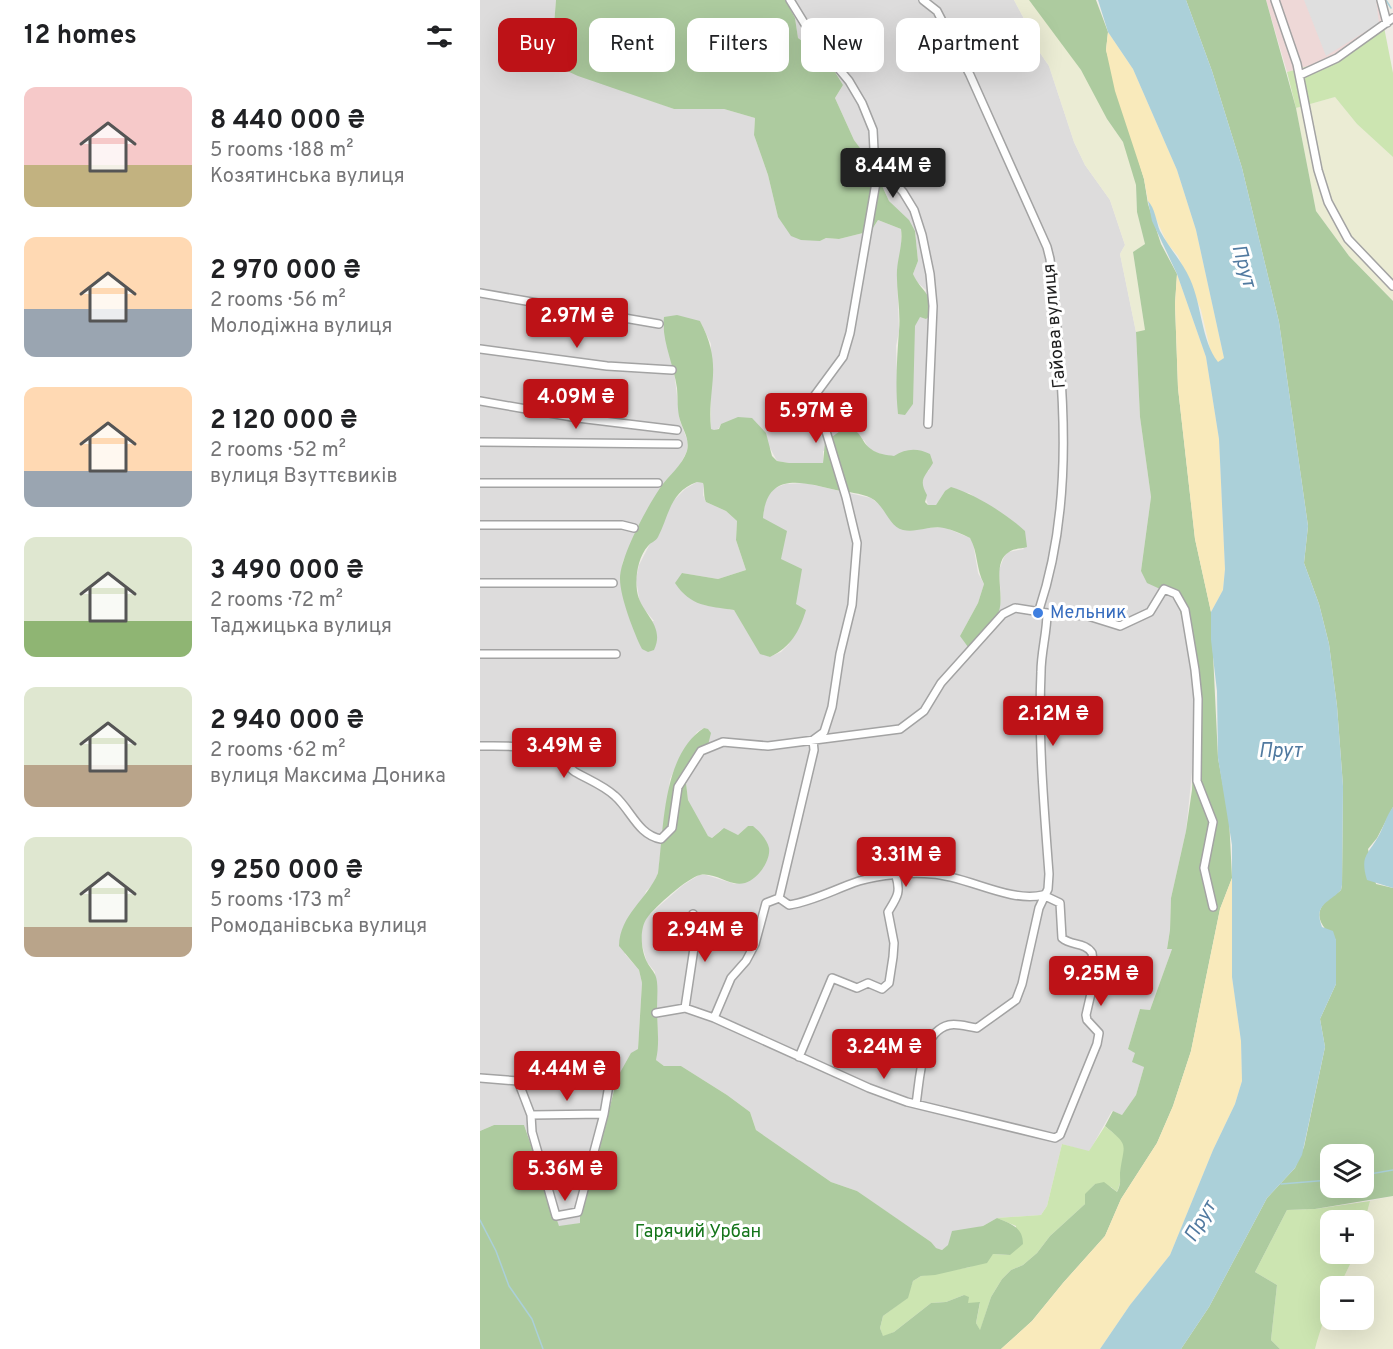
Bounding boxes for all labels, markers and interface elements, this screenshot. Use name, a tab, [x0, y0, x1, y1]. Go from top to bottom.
chip: Buy	[498, 18, 577, 72]
chip: Rent	[589, 18, 675, 72]
chip: Filters	[687, 18, 789, 72]
chip: New	[801, 18, 884, 72]
chip: Apartment	[896, 18, 1040, 72]
text: 12 homes	[24, 20, 137, 53]
icon: filters	[423, 20, 456, 53]
text: 8 440 000 ₴	[210, 105, 365, 138]
icon: home	[72, 111, 144, 183]
text: 5 rooms · 188 m²	[210, 138, 353, 164]
pin: 8.44M ₴	[838, 148, 948, 199]
text: 8.44M ₴	[854, 154, 932, 180]
text: Козятинська вулиця	[210, 164, 405, 190]
water label: Прут	[1225, 242, 1262, 293]
text: 2 970 000 ₴	[210, 255, 361, 288]
icon: home	[72, 261, 144, 333]
street label: Гайова вулиця	[1038, 263, 1072, 389]
text: 2 rooms · 56 m²	[210, 288, 346, 314]
pin: 2.97M ₴	[522, 298, 632, 349]
text: 2.97M ₴	[540, 304, 614, 330]
text: Молодіжна вулиця	[210, 314, 392, 340]
pin: 4.09M ₴	[521, 379, 631, 430]
text: 4.09M ₴	[537, 385, 615, 411]
pin: 5.97M ₴	[761, 393, 871, 444]
text: 5.97M ₴	[779, 399, 853, 425]
text: 2 120 000 ₴	[210, 405, 357, 438]
icon: home	[72, 411, 144, 483]
text: 2 rooms · 52 m²	[210, 438, 346, 464]
text: вулиця Взуттєвиків	[210, 464, 398, 490]
text: 3 490 000 ₴	[210, 555, 364, 588]
icon: home	[72, 561, 144, 633]
text: 2 rooms · 72 m²	[210, 588, 343, 614]
place label: Мельник	[1050, 602, 1126, 625]
marker: Мельник	[1031, 606, 1045, 620]
text: Таджицька вулиця	[210, 614, 392, 640]
pin: 2.12M ₴	[998, 696, 1108, 747]
text: 2.12M ₴	[1017, 702, 1089, 728]
text: 2 940 000 ₴	[210, 705, 364, 738]
icon: home	[72, 711, 144, 783]
pin: 3.49M ₴	[509, 728, 619, 779]
text: 3.49M ₴	[526, 734, 602, 760]
text: 2 rooms · 62 m²	[210, 738, 346, 764]
water label: Прут	[1258, 739, 1304, 765]
text: вулиця Максима Доника	[210, 764, 446, 790]
pin: 3.31M ₴	[851, 837, 961, 888]
text: 3.31M ₴	[871, 843, 941, 869]
text: 9 250 000 ₴	[210, 855, 363, 888]
icon: home	[72, 861, 144, 933]
text: 5 rooms · 173 m²	[210, 888, 351, 914]
pin: 2.94M ₴	[650, 912, 760, 963]
text: Ромоданівська вулиця	[210, 914, 427, 940]
text: 2.94M ₴	[667, 918, 743, 944]
pin: 9.25M ₴	[1046, 956, 1156, 1007]
text: 9.25M ₴	[1063, 962, 1139, 988]
pin: 3.24M ₴	[829, 1029, 939, 1080]
text: 3.24M ₴	[846, 1035, 922, 1061]
pin: 4.44M ₴	[512, 1051, 622, 1102]
text: 4.44M ₴	[528, 1057, 606, 1083]
map controls	[1320, 1144, 1374, 1330]
button: layers	[1320, 1144, 1374, 1198]
pin: 5.36M ₴	[510, 1151, 620, 1202]
text: 5.36M ₴	[527, 1157, 603, 1183]
water label: Прут	[1179, 1195, 1224, 1247]
button: +	[1320, 1210, 1374, 1264]
park label: Гарячий Урбан	[635, 1221, 761, 1244]
button: −	[1320, 1276, 1374, 1330]

